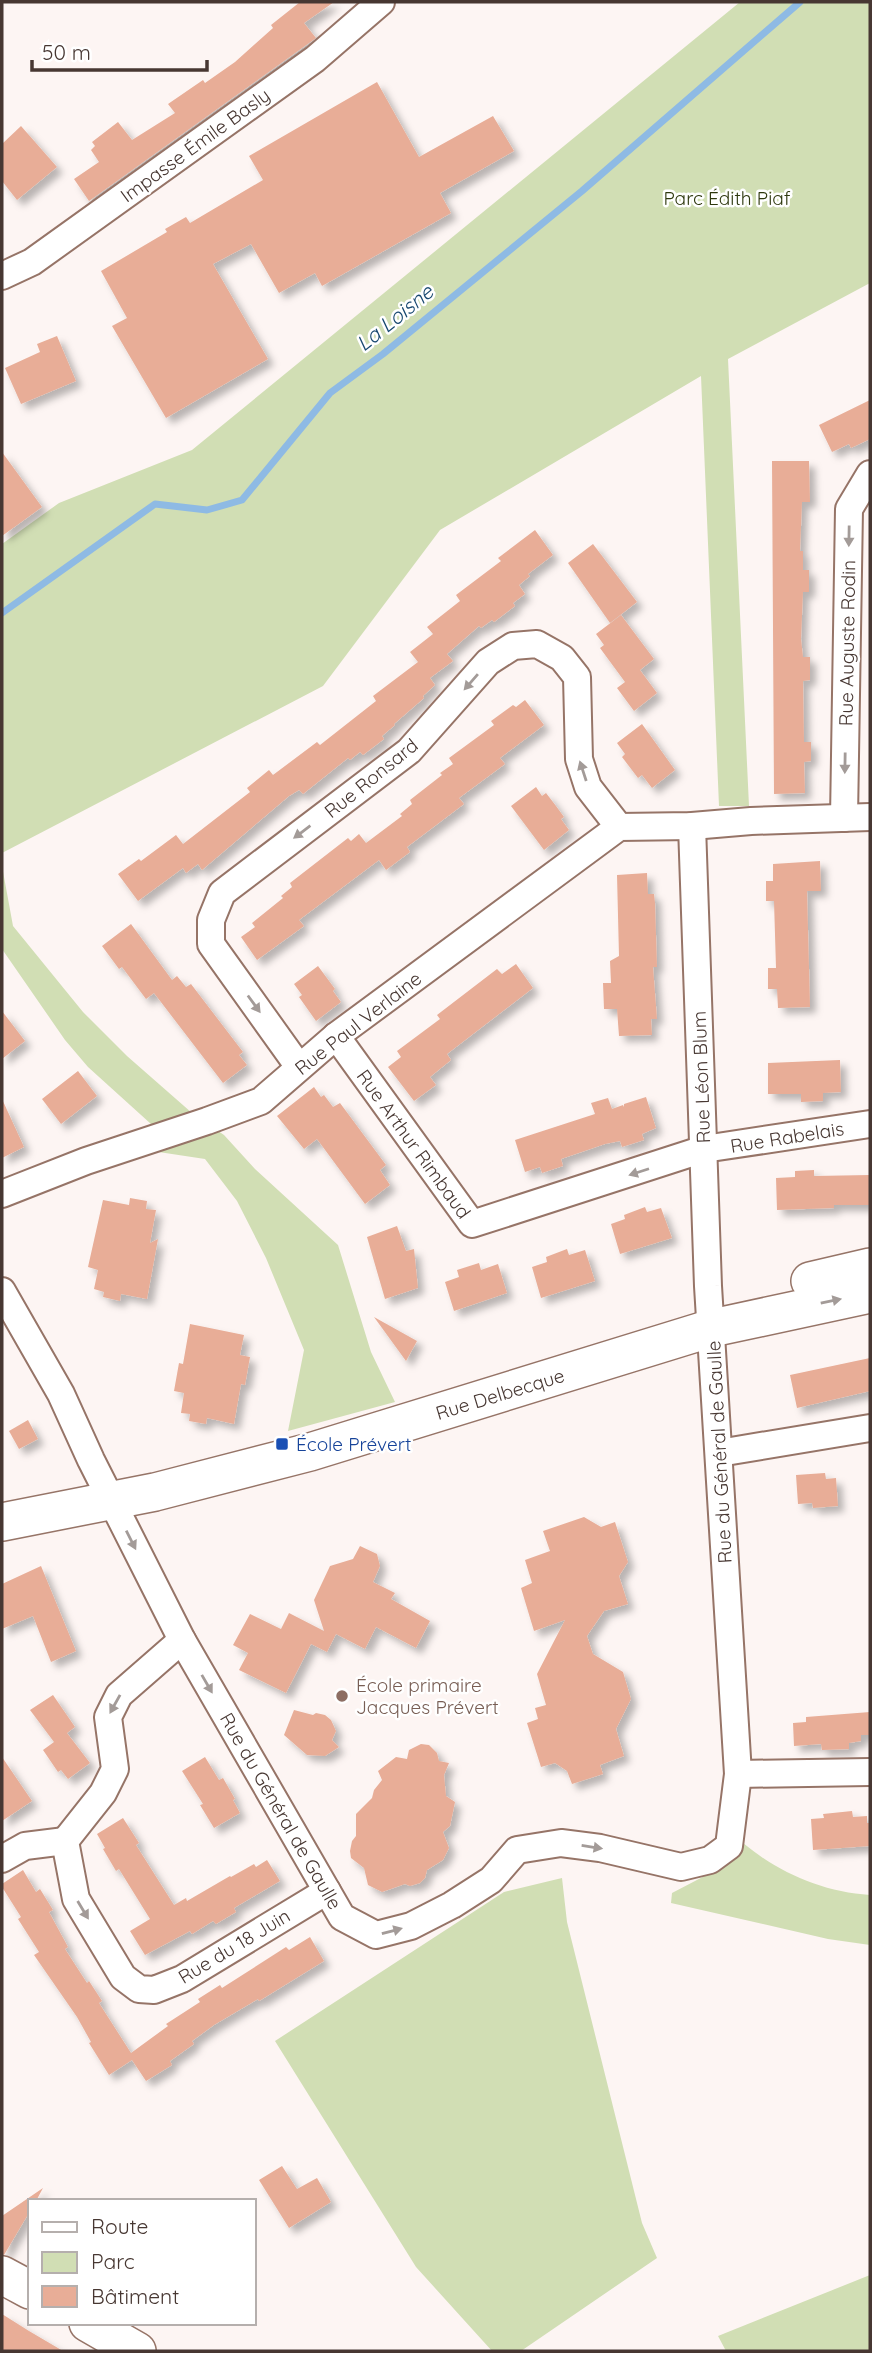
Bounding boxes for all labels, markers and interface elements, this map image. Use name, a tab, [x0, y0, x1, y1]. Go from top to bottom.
scale bar	[32, 28, 206, 72]
text: 50 m	[42, 39, 91, 65]
street label: Impasse Émile Basly	[116, 83, 274, 207]
park label: Parc Édith Piaf	[663, 186, 791, 210]
water label: La Loisne	[351, 278, 439, 356]
one-way arrow	[843, 525, 855, 547]
street label: Rue Auguste Rodin	[834, 560, 860, 726]
one-way arrow	[463, 673, 479, 691]
street label: Rue Ronsard	[319, 733, 423, 823]
one-way arrow	[839, 753, 851, 775]
one-way arrow	[577, 760, 587, 781]
one-way arrow	[293, 825, 311, 840]
street label: Rue Paul Verlaine	[290, 966, 426, 1080]
one-way arrow	[247, 995, 261, 1013]
street label: Rue Léon Blum	[687, 1010, 715, 1144]
street label: Rue Arthur Rimbaud	[352, 1065, 476, 1223]
street label: Rue Rabelais	[728, 1116, 846, 1158]
one-way arrow	[628, 1167, 649, 1177]
one-way arrow	[820, 1296, 842, 1307]
street label: Rue du Général de Gaulle	[701, 1340, 737, 1564]
street label: Rue Delbecque	[433, 1363, 567, 1425]
place label: École Prévert	[296, 1432, 412, 1456]
marker: École Prévert	[274, 1436, 290, 1452]
one-way arrow	[126, 1530, 137, 1550]
place label: École primaire Jacques Prévert	[356, 1673, 499, 1719]
one-way arrow	[200, 1674, 213, 1693]
marker: École primaire Jacques Prévert	[334, 1688, 350, 1704]
one-way arrow	[109, 1694, 121, 1714]
street label: Rue du Général de Gaulle	[215, 1708, 347, 1914]
one-way arrow	[581, 1842, 603, 1853]
one-way arrow	[77, 1901, 89, 1920]
street label: Rue du 18 Juin	[174, 1903, 294, 1989]
one-way arrow	[382, 1925, 404, 1936]
legend	[28, 2199, 256, 2325]
text: Route	[91, 2213, 148, 2239]
text: Parc	[91, 2248, 135, 2274]
text: Bâtiment	[91, 2283, 179, 2309]

